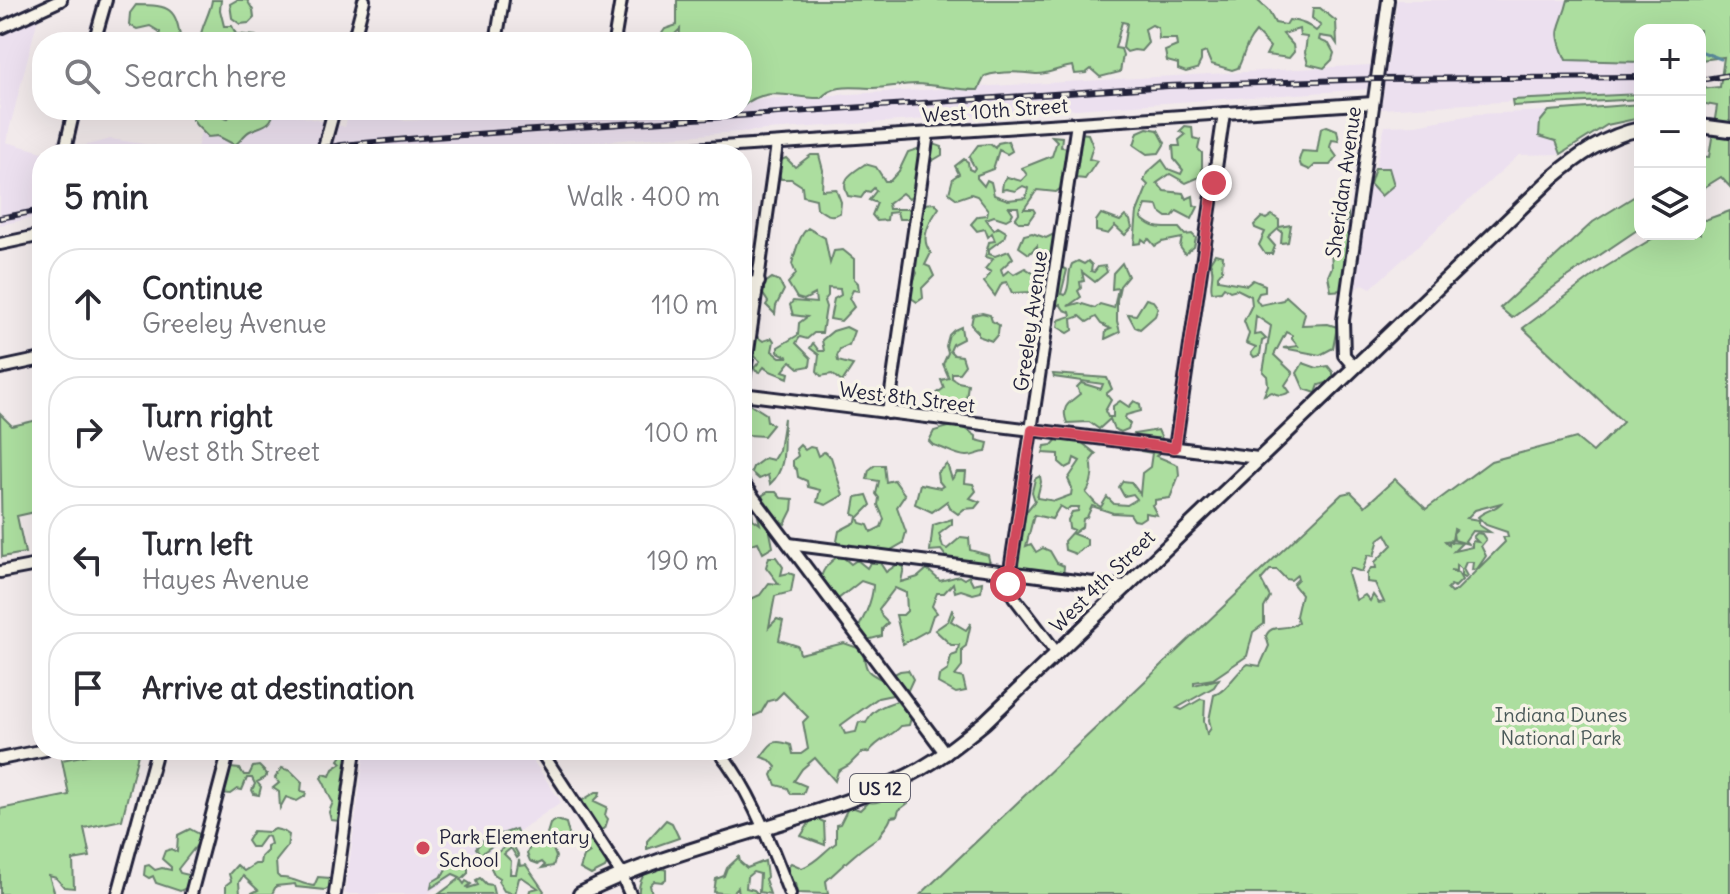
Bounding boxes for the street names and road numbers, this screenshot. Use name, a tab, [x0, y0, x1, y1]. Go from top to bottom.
street label: West 10th Street	[921, 92, 1069, 128]
street label: Sheridan Avenue	[1320, 105, 1366, 259]
street label: Greeley Avenue	[1008, 249, 1052, 393]
street label: West 8th Street	[838, 376, 977, 418]
street label: West 4th Street	[1044, 524, 1160, 638]
road number: US 12	[850, 774, 910, 802]

